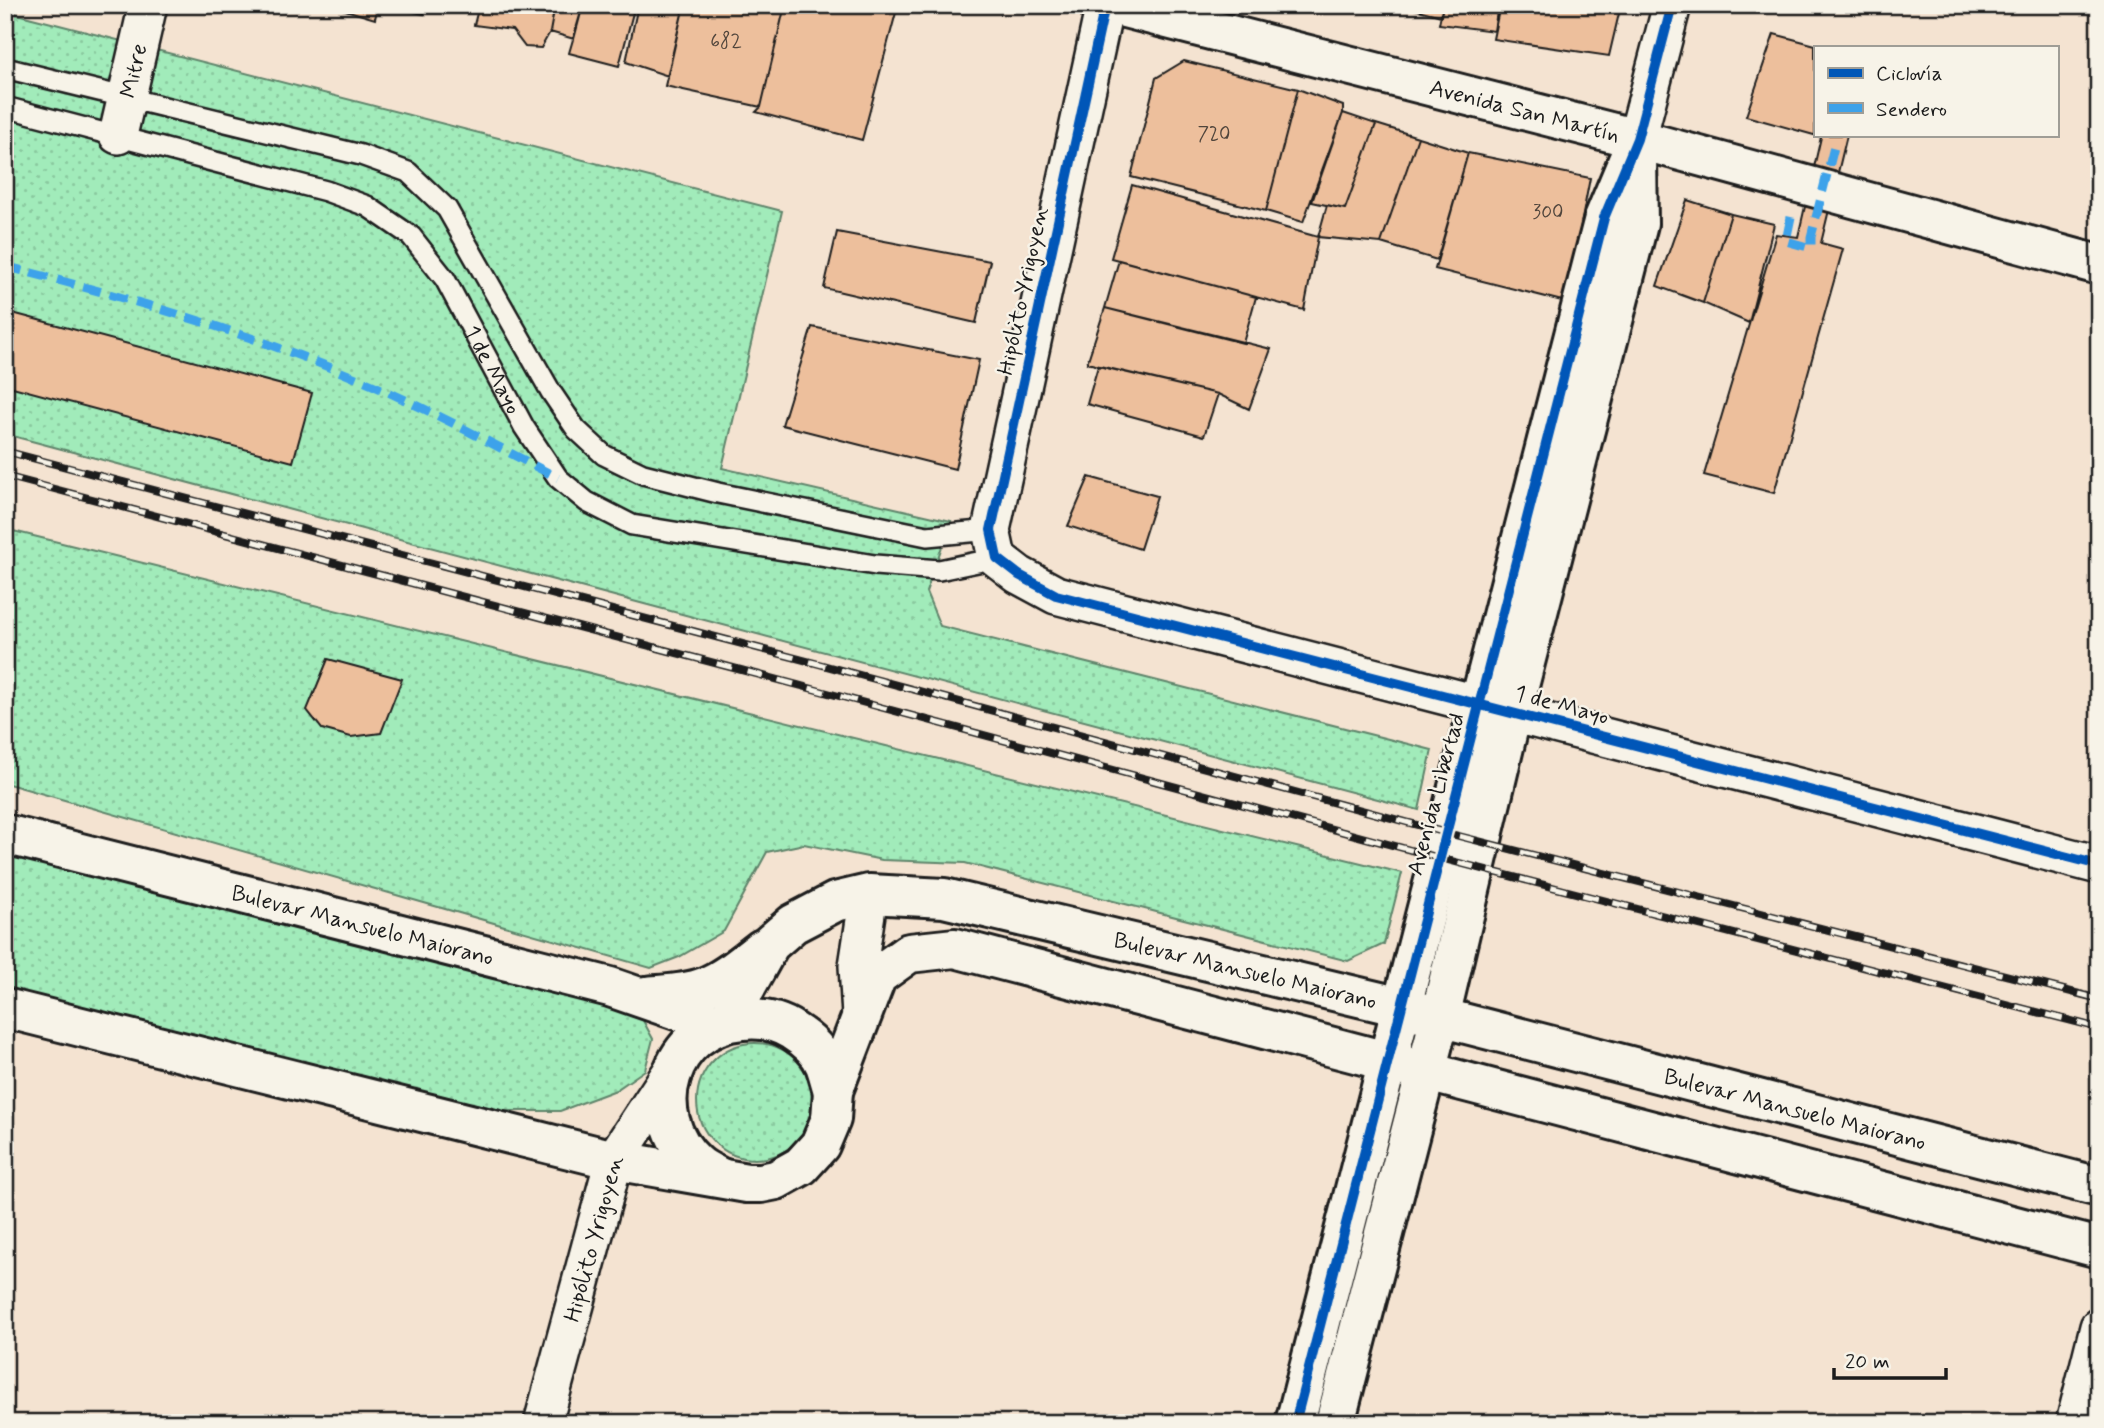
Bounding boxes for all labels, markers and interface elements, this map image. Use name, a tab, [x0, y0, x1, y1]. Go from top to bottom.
house number: 682	[710, 29, 742, 54]
street label: Mitre	[114, 41, 156, 101]
legend	[1814, 46, 2058, 136]
text: Ciclovía	[1876, 60, 1943, 88]
street label: Avenida San Martín	[1426, 74, 1623, 151]
text: Sendero	[1876, 96, 1947, 124]
house number: 720	[1198, 122, 1230, 147]
house number: 300	[1533, 200, 1563, 225]
street label: Hipólito Yrigoyen	[991, 205, 1056, 378]
street label: 1 de Mayo	[455, 321, 528, 420]
street label: 1 de Mayo	[1511, 679, 1612, 733]
street label: Avenida Libertad	[1401, 710, 1473, 879]
street label: Bulevar Mansuelo Maiorano	[228, 879, 497, 974]
street label: Bulevar Mansuelo Maiorano	[1110, 926, 1380, 1018]
street label: Bulevar Mansuelo Maiorano	[1660, 1062, 1929, 1159]
street label: Hipólito Yrigoyen	[558, 1153, 632, 1326]
scale bar	[1834, 1337, 1946, 1381]
text: 20 m	[1845, 1348, 1890, 1376]

